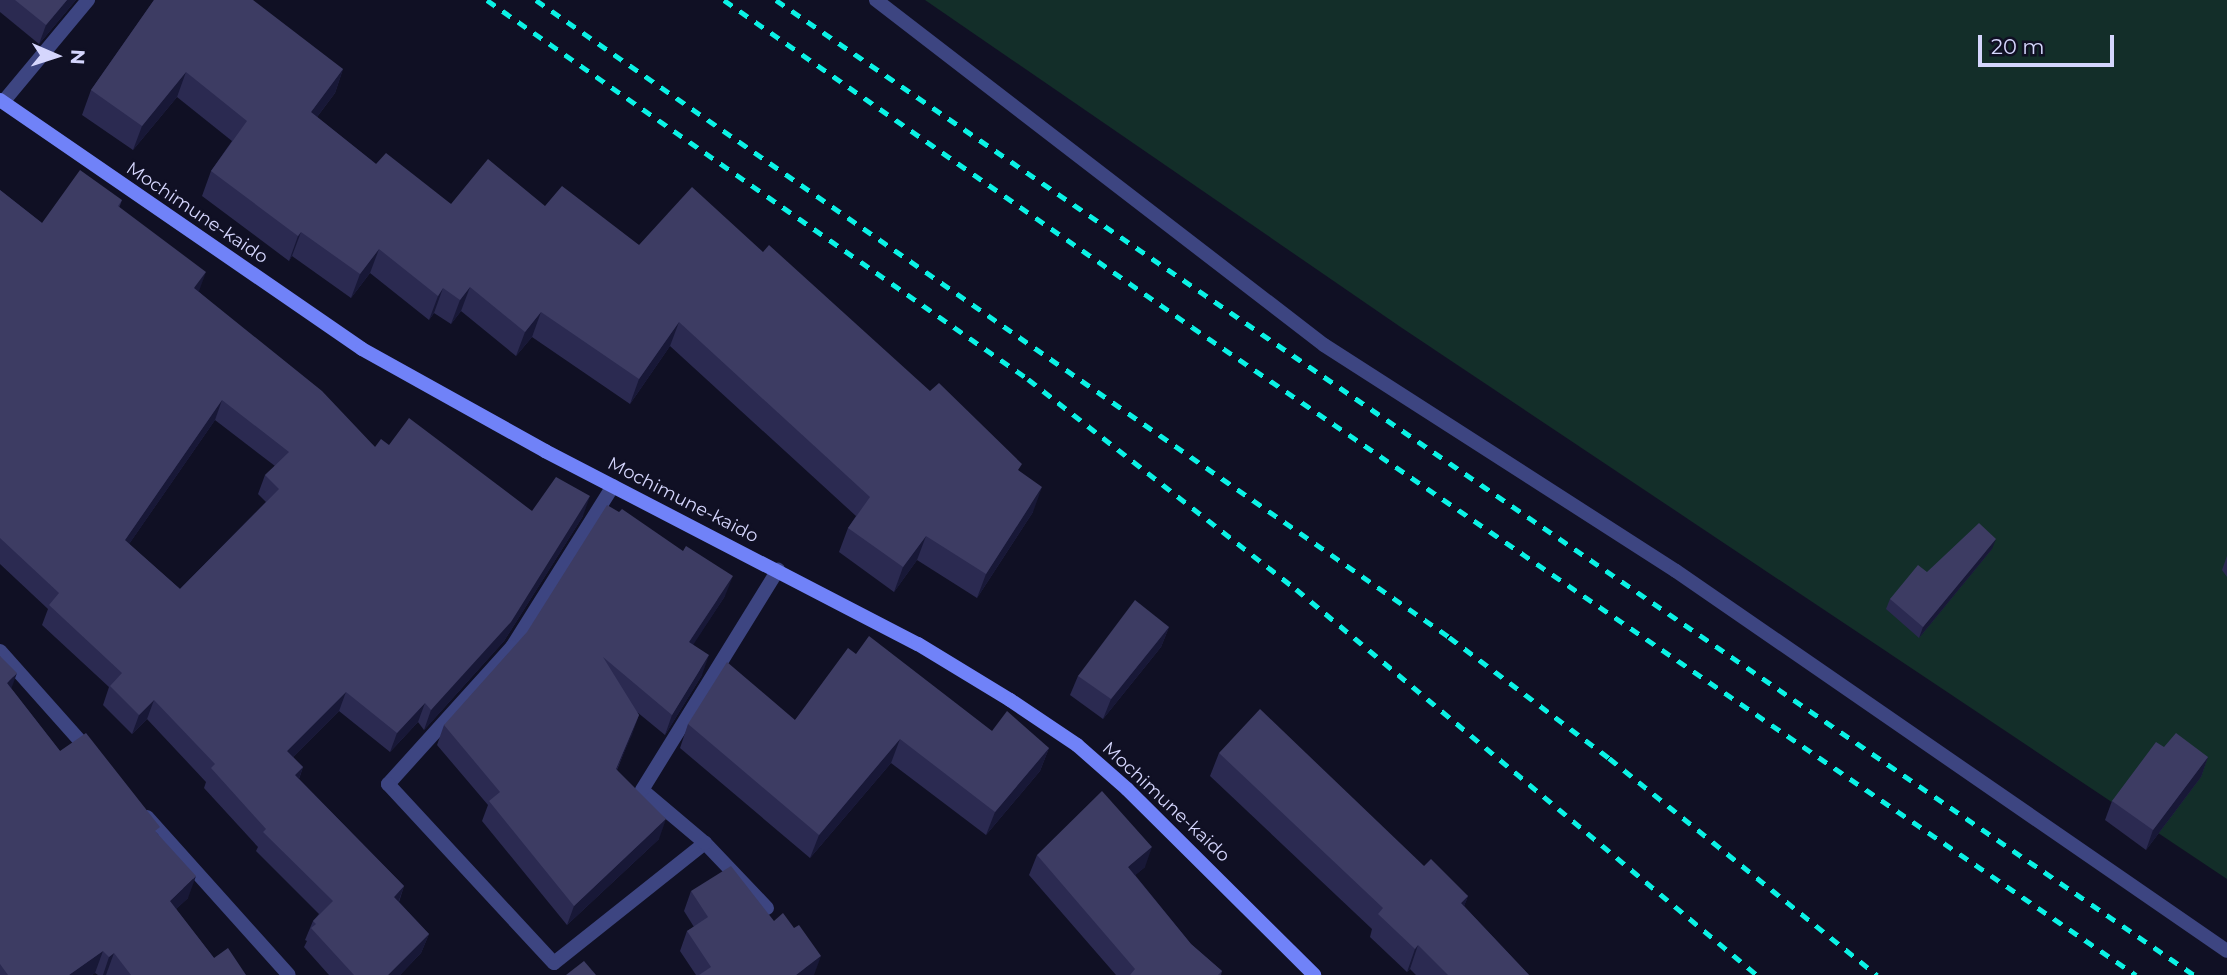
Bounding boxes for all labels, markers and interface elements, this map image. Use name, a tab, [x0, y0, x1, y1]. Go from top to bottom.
north arrow	[21, 21, 91, 91]
scale bar	[1982, 21, 2118, 65]
text: 20 m	[1991, 34, 2045, 59]
text: N	[66, 49, 89, 65]
street label: Mochimune-kaido	[122, 158, 272, 268]
street label: Mochimune-kaido	[604, 453, 762, 547]
street label: Mochimune-kaido	[1098, 737, 1234, 867]

